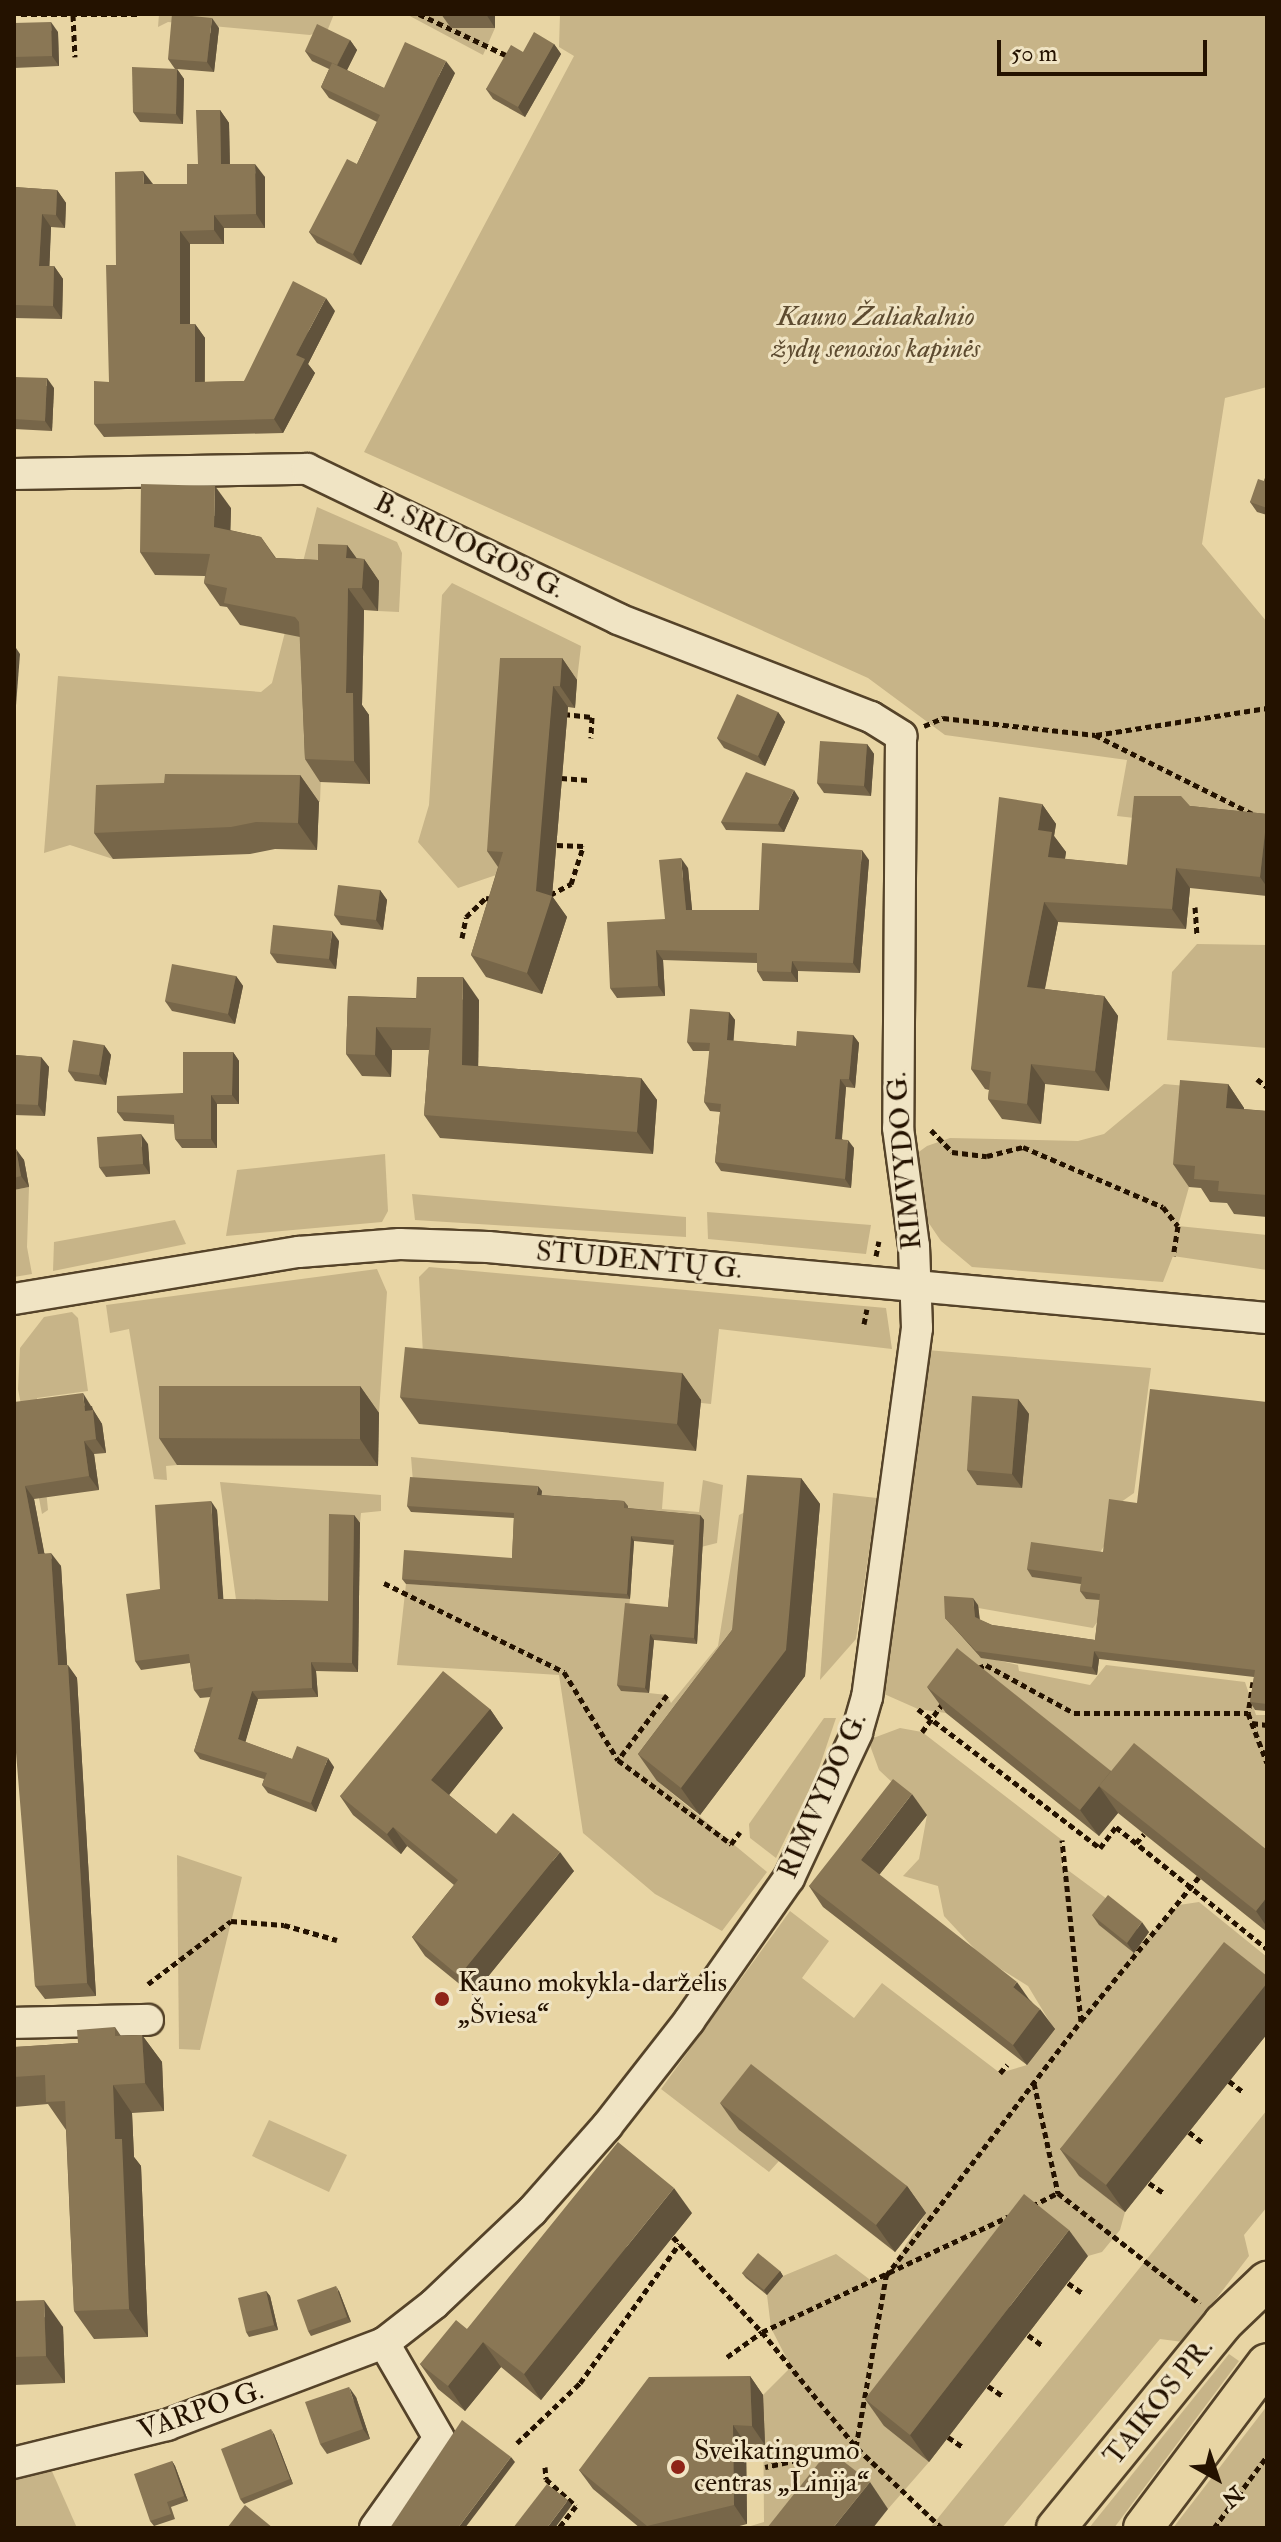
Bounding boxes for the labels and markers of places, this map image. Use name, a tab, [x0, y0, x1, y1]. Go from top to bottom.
place label: Kauno mokykla-darželis „Šviesa“	[458, 1966, 727, 2032]
marker: Kauno mokykla-darželis „Šviesa“	[433, 1990, 451, 2008]
place label: Sveikatingumo centras „Linija“	[694, 2434, 869, 2500]
marker: Sveikatingumo centras „Linija“	[669, 2458, 687, 2476]

